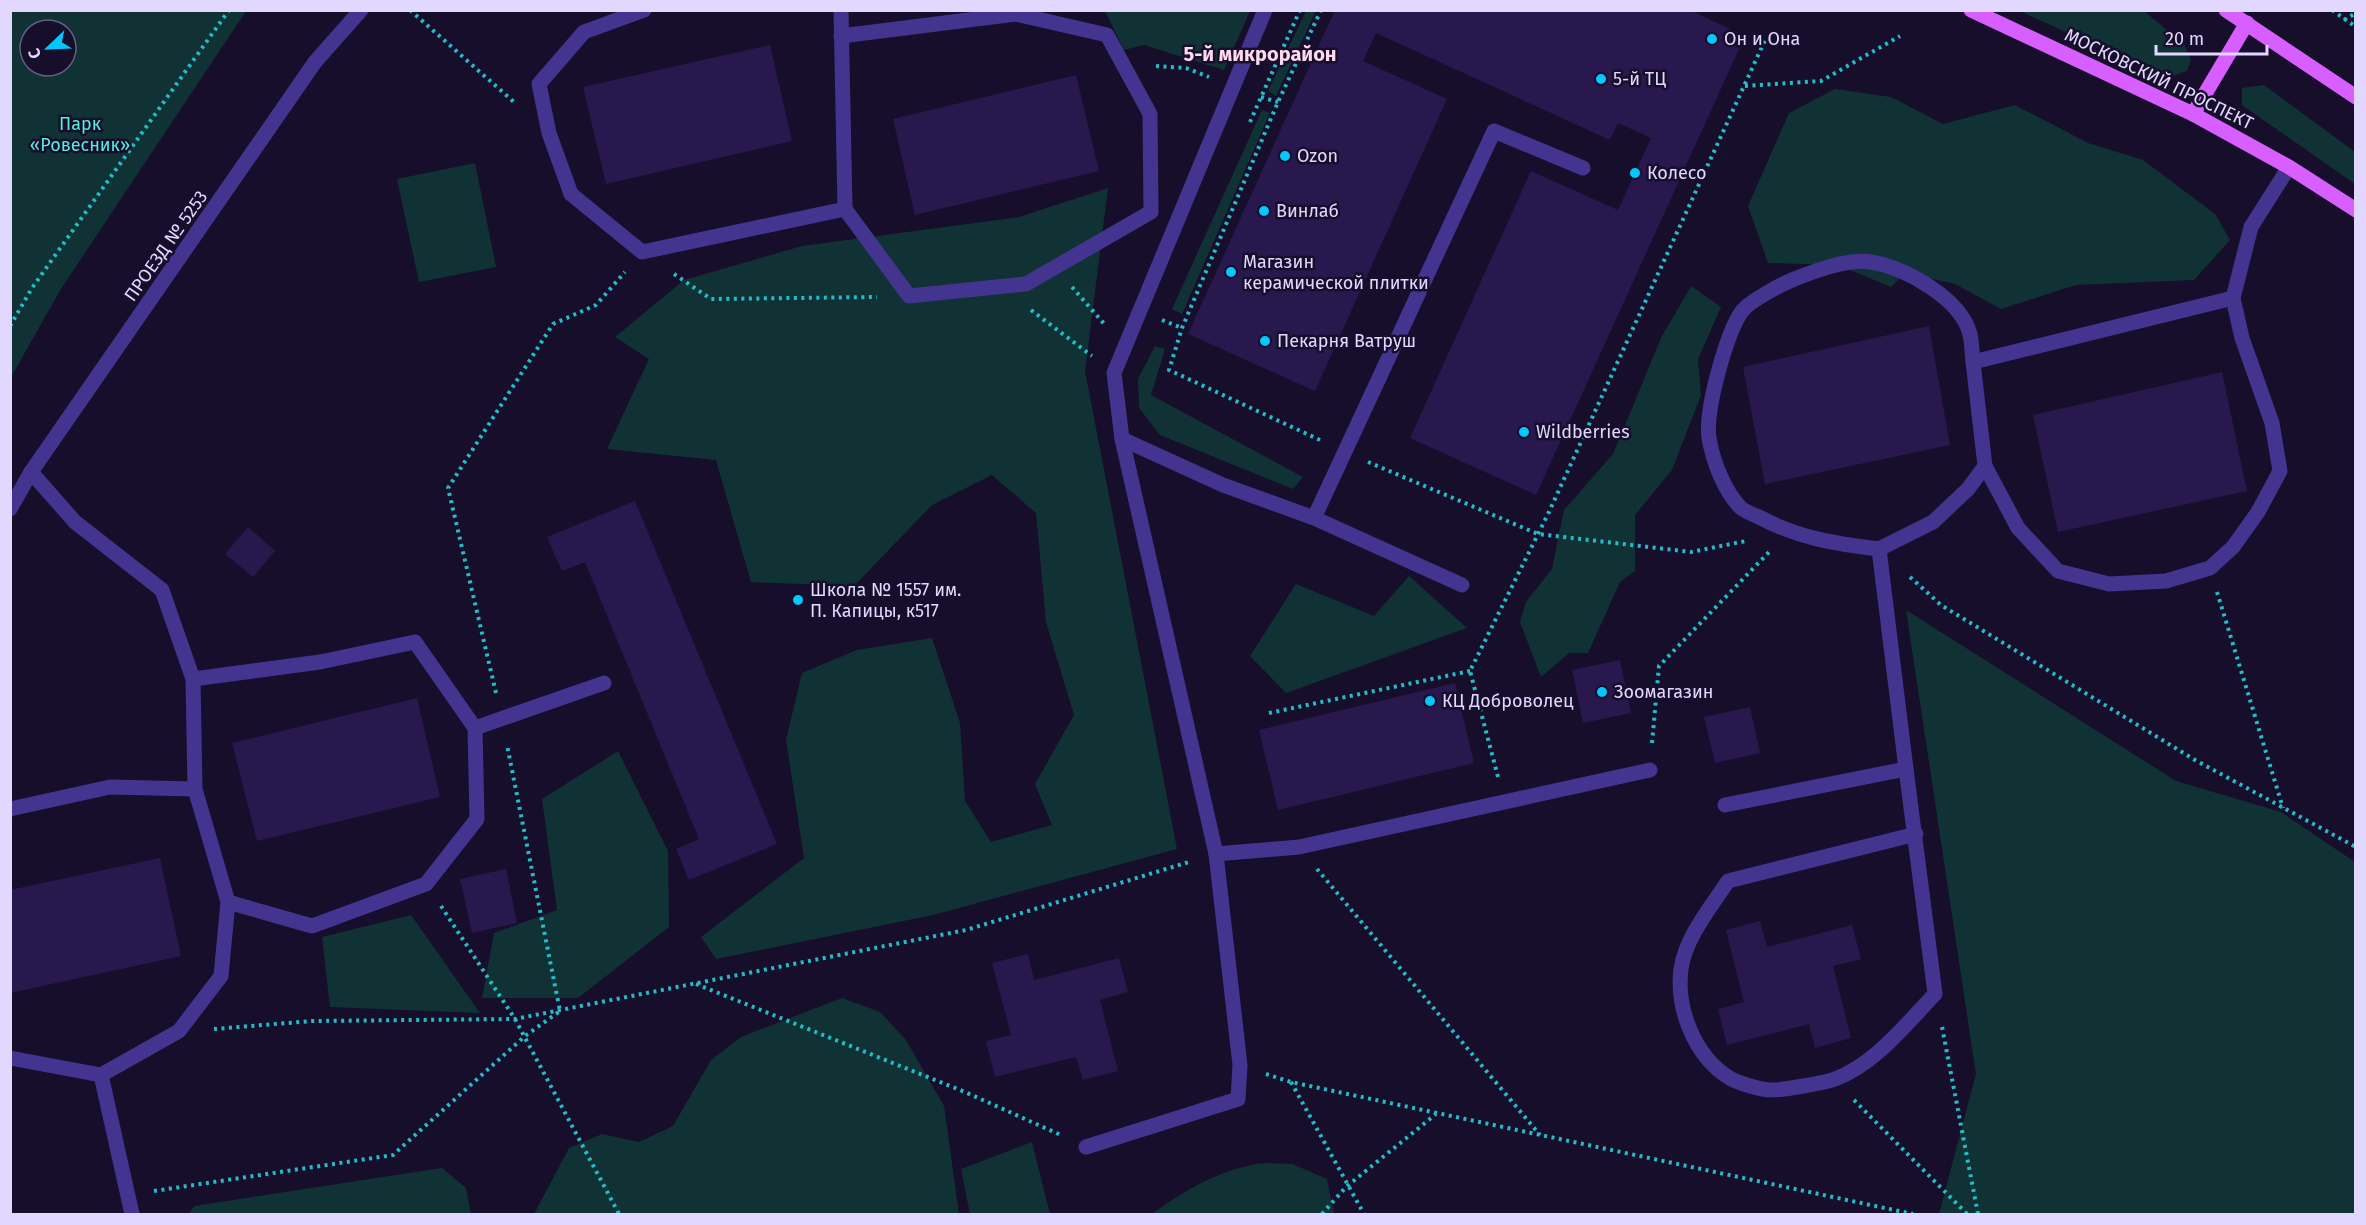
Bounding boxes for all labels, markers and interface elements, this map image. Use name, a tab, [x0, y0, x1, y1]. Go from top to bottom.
north arrow	[18, 18, 78, 78]
scale bar	[2156, 18, 2267, 56]
street label: МОСКОВСКИЙ ПРОСПЕКТ	[2061, 24, 2257, 135]
place label: Он и Она	[1724, 28, 1800, 50]
text: 20 m	[2165, 28, 2204, 50]
marker: Он и Она	[1705, 32, 1719, 46]
district label: 5-й микрорайон	[1183, 42, 1337, 66]
text: С	[24, 45, 45, 62]
place label: 5-й ТЦ	[1613, 68, 1666, 90]
marker: 5-й ТЦ	[1594, 72, 1608, 86]
park label: Парк «Ровесник»	[30, 113, 130, 156]
place label: Ozon	[1297, 145, 1338, 167]
marker: Ozon	[1278, 149, 1292, 163]
place label: Колесо	[1647, 162, 1707, 184]
marker: Колесо	[1628, 166, 1642, 180]
street label: ПРОЕЗД № 5253	[120, 186, 212, 306]
place label: Винлаб	[1276, 200, 1339, 222]
marker: Винлаб	[1257, 204, 1271, 218]
place label: Магазин керамической плитки	[1243, 251, 1429, 294]
marker: Магазин керамической плитки	[1224, 265, 1238, 279]
place label: Пекарня Ватруш	[1277, 330, 1416, 352]
marker: Пекарня Ватруш	[1258, 334, 1272, 348]
place label: Wildberries	[1536, 421, 1630, 443]
marker: Wildberries	[1517, 425, 1531, 439]
place label: Школа № 1557 им. П. Капицы, к517	[810, 579, 961, 622]
marker: Школа № 1557 им. П. Капицы, к517	[791, 593, 805, 607]
place label: Зоомагазин	[1614, 681, 1714, 703]
marker: Зоомагазин	[1595, 685, 1609, 699]
place label: КЦ Доброволец	[1442, 690, 1574, 712]
marker: КЦ Доброволец	[1423, 694, 1437, 708]

